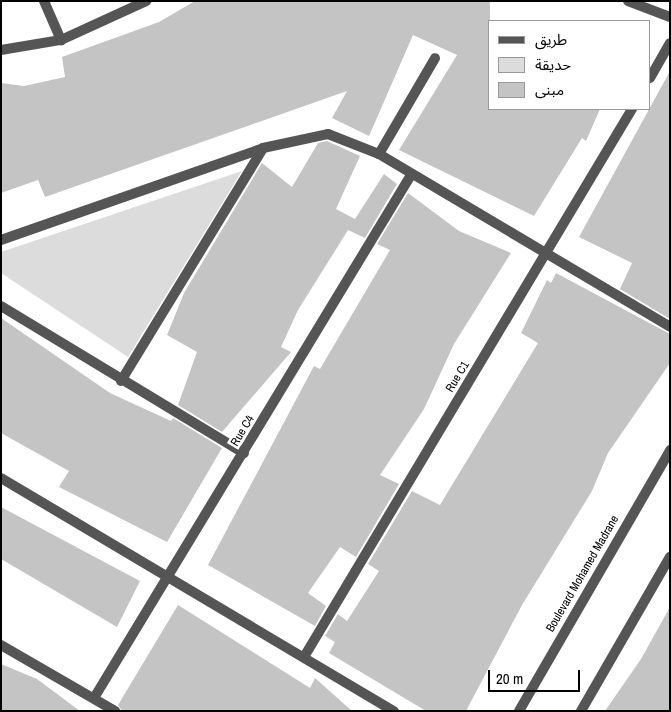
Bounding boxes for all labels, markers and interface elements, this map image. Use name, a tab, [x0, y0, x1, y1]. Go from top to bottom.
legend	[488, 20, 651, 110]
text: طريق	[535, 29, 567, 50]
text: حديقة	[535, 54, 571, 75]
text: مبنى	[535, 79, 564, 100]
street label: Rue C1	[443, 359, 473, 395]
street label: Rue C4	[228, 413, 258, 449]
street label: Boulevard Mohamed Madrane	[544, 513, 622, 635]
scale bar	[491, 660, 584, 692]
text: 20 m	[496, 668, 523, 689]

